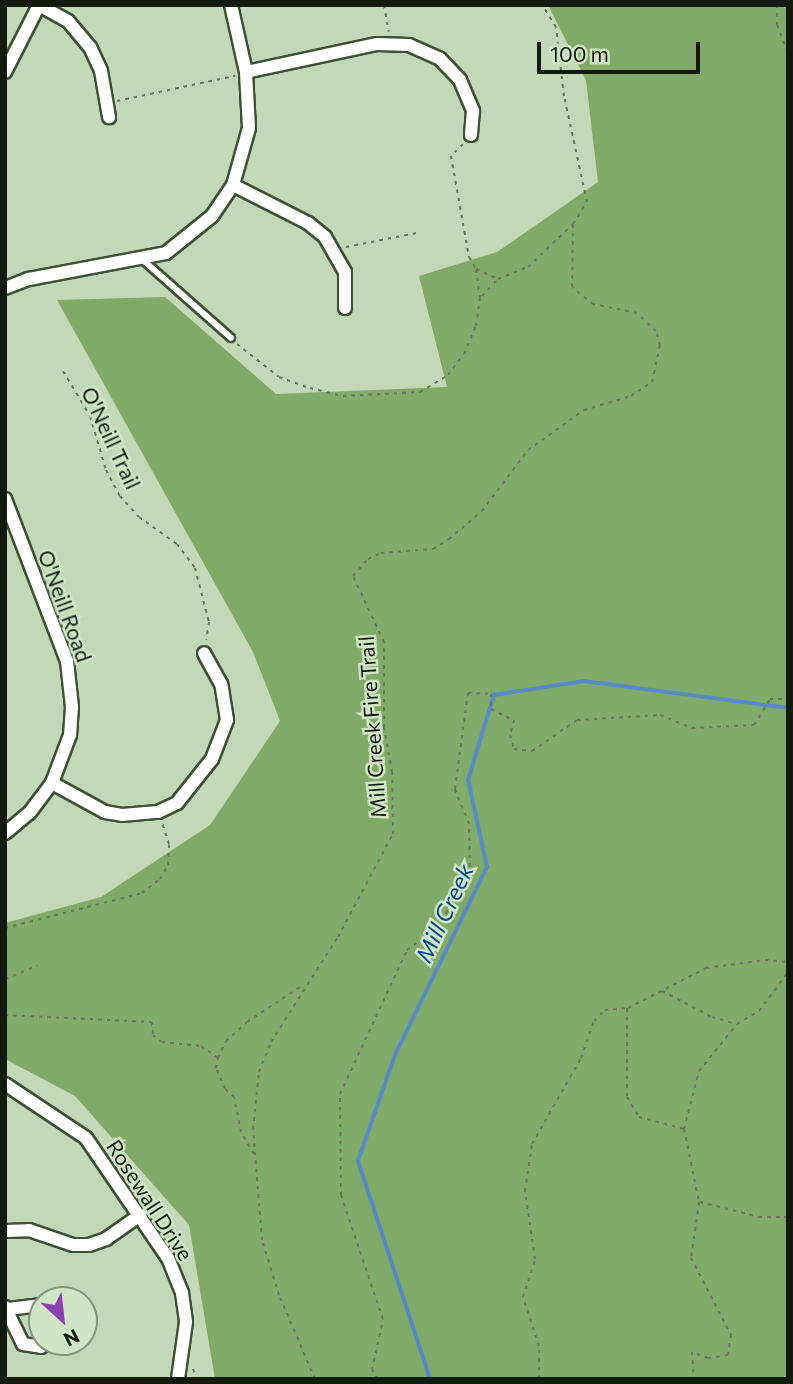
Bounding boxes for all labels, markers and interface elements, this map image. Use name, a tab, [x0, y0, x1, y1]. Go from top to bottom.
scale bar	[541, 28, 704, 72]
text: 100 m	[550, 41, 609, 66]
street label: O'Neill Trail	[76, 383, 146, 493]
street label: O'Neill Road	[33, 547, 97, 665]
street label: Mill Creek Fire Trail	[353, 635, 391, 819]
water label: Mill Creek	[409, 859, 479, 967]
street label: Rosewall Drive	[102, 1135, 198, 1265]
north arrow	[28, 1286, 98, 1356]
text: N	[60, 1325, 83, 1352]

